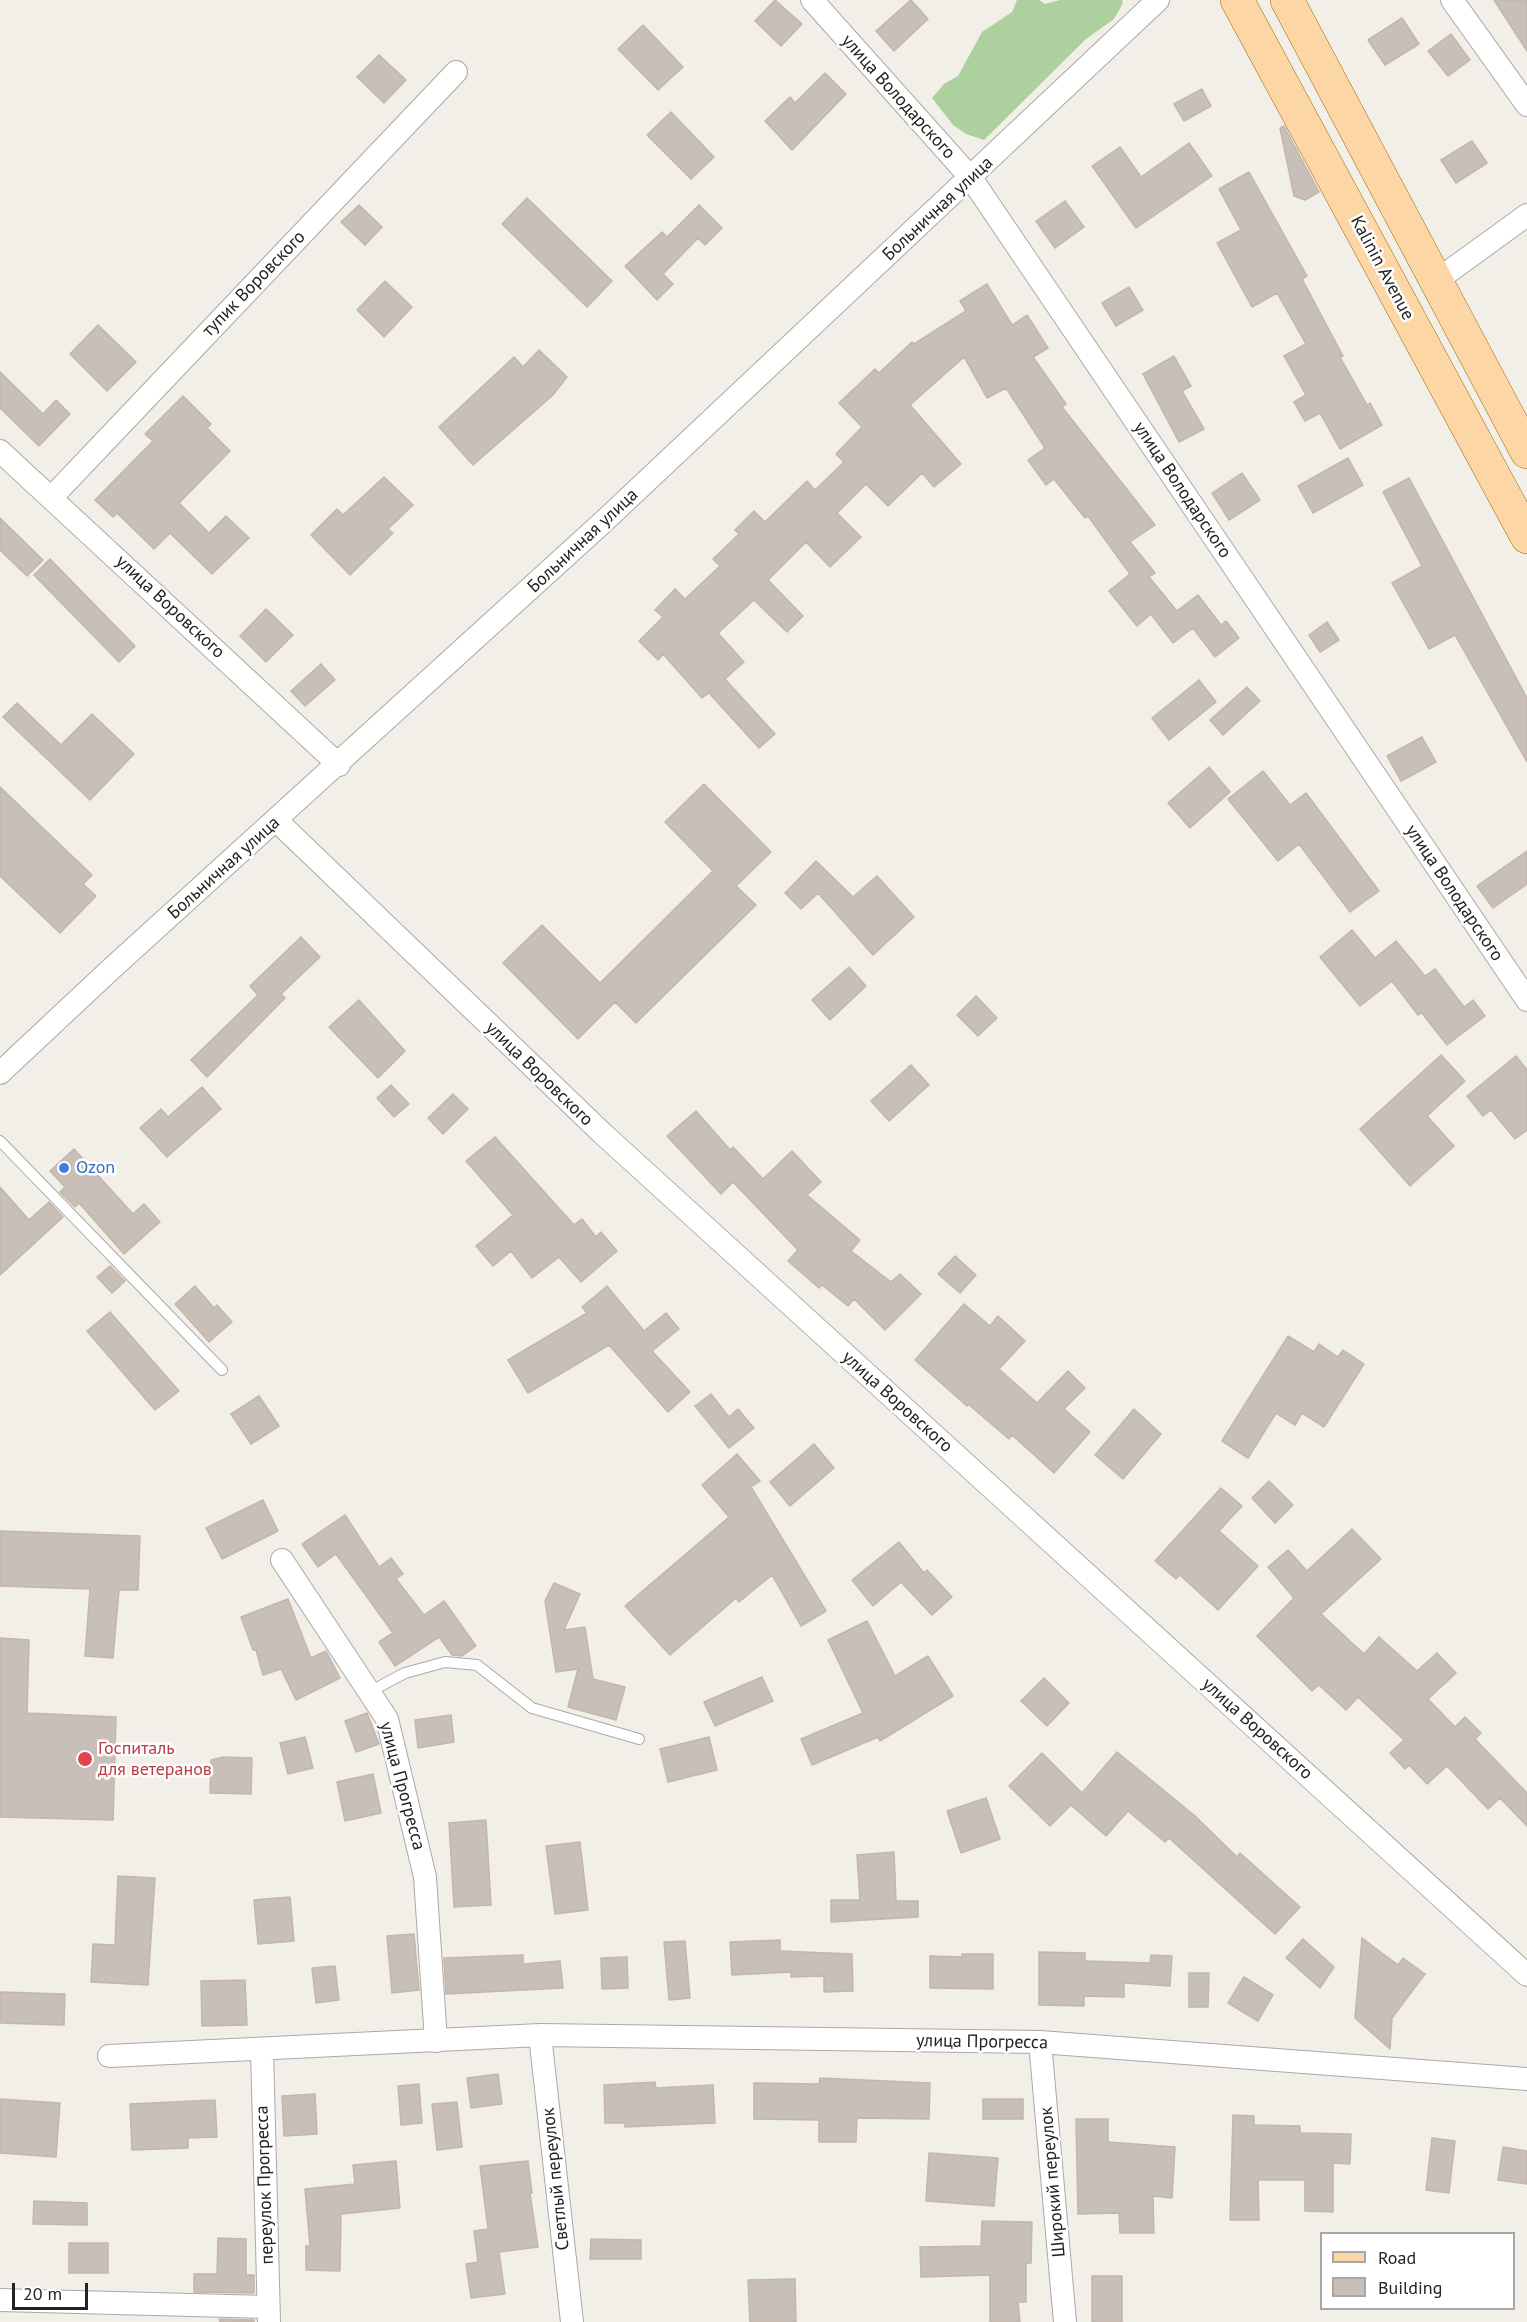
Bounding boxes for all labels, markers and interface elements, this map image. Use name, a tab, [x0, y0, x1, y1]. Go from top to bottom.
street label: улица Володарского	[836, 30, 960, 164]
street label: Больничная улица	[878, 152, 998, 266]
street label: Kalinin Avenue	[1345, 212, 1419, 324]
street label: тупик Воровского	[198, 226, 310, 342]
street label: улица Володарского	[1128, 418, 1236, 562]
street label: Больничная улица	[523, 484, 643, 598]
street label: улица Воровского	[111, 551, 229, 663]
street label: Больничная улица	[164, 812, 284, 924]
street label: улица Володарского	[1400, 821, 1508, 965]
street label: улица Воровского	[481, 1017, 597, 1131]
place label: Ozon	[76, 1157, 115, 1179]
marker: Ozon	[57, 1161, 71, 1175]
street label: улица Воровского	[837, 1347, 957, 1457]
street label: улица Воровского	[1197, 1674, 1317, 1784]
street label: улица Прогресса	[374, 1719, 430, 1853]
place label: Госпиталь для ветеранов	[98, 1738, 212, 1780]
marker: Госпиталь для ветеранов	[76, 1750, 94, 1768]
street label: улица Прогресса	[916, 2030, 1048, 2054]
street label: переулок Прогресса	[251, 2105, 279, 2265]
street label: Светлый переулок	[538, 2106, 574, 2252]
street label: Широкий переулок	[1036, 2106, 1070, 2258]
legend	[1320, 2232, 1515, 2310]
text: Road	[1378, 2246, 1416, 2269]
scale bar	[15, 2271, 92, 2309]
text: Building	[1378, 2276, 1442, 2299]
text: 20 m	[23, 2282, 62, 2305]

